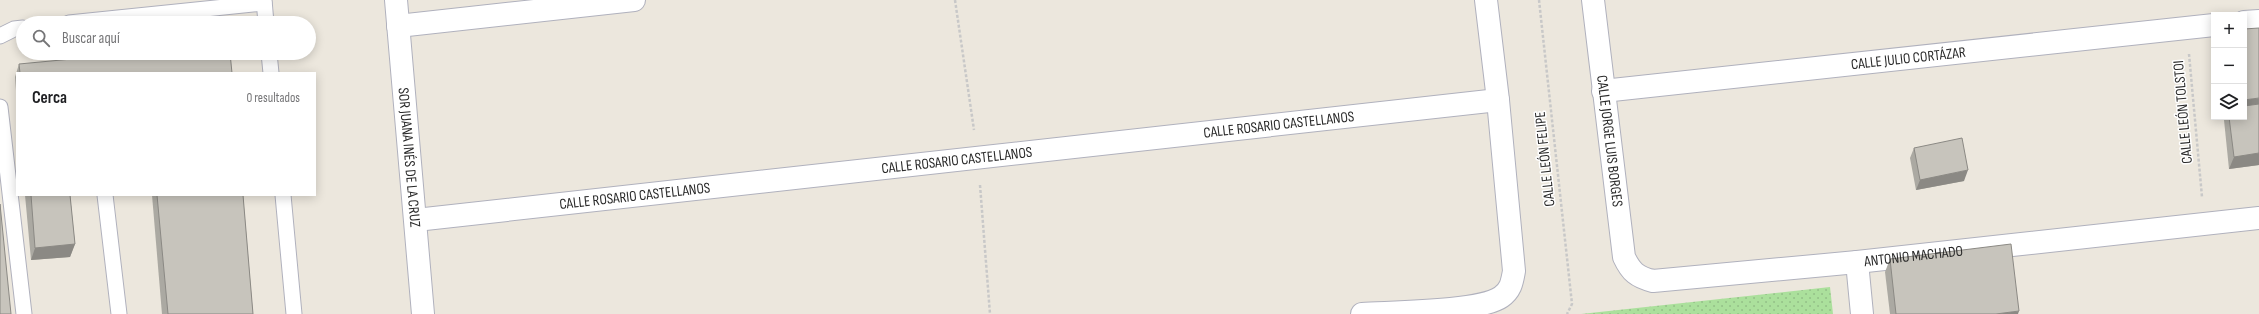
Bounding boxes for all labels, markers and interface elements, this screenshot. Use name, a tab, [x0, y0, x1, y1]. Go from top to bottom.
map controls	[2211, 12, 2247, 120]
button: +	[2211, 12, 2247, 48]
search box	[16, 16, 316, 60]
icon: search	[30, 27, 52, 49]
text: Buscar aquí	[62, 29, 120, 48]
street label: CALLE JULIO CORTÁZAR	[1850, 42, 1967, 74]
button: −	[2211, 48, 2247, 84]
street label: CALLE LEÓN TOLSTOI	[2169, 60, 2197, 164]
street label: CALLE JORGE LUIS BORGES	[1593, 74, 1627, 208]
button: layers	[2211, 84, 2247, 120]
street label: SOR JUANA INÉS DE LA CRUZ	[394, 87, 425, 228]
text: Cerca	[32, 88, 67, 108]
text: 0 resultados	[246, 90, 300, 106]
street label: CALLE ROSARIO CASTELLANOS	[1202, 107, 1355, 142]
street label: CALLE LEÓN FELIPE	[1531, 111, 1559, 207]
street label: CALLE ROSARIO CASTELLANOS	[880, 142, 1033, 178]
street label: CALLE ROSARIO CASTELLANOS	[558, 178, 711, 214]
street label: ANTONIO MACHADO	[1862, 241, 1964, 271]

